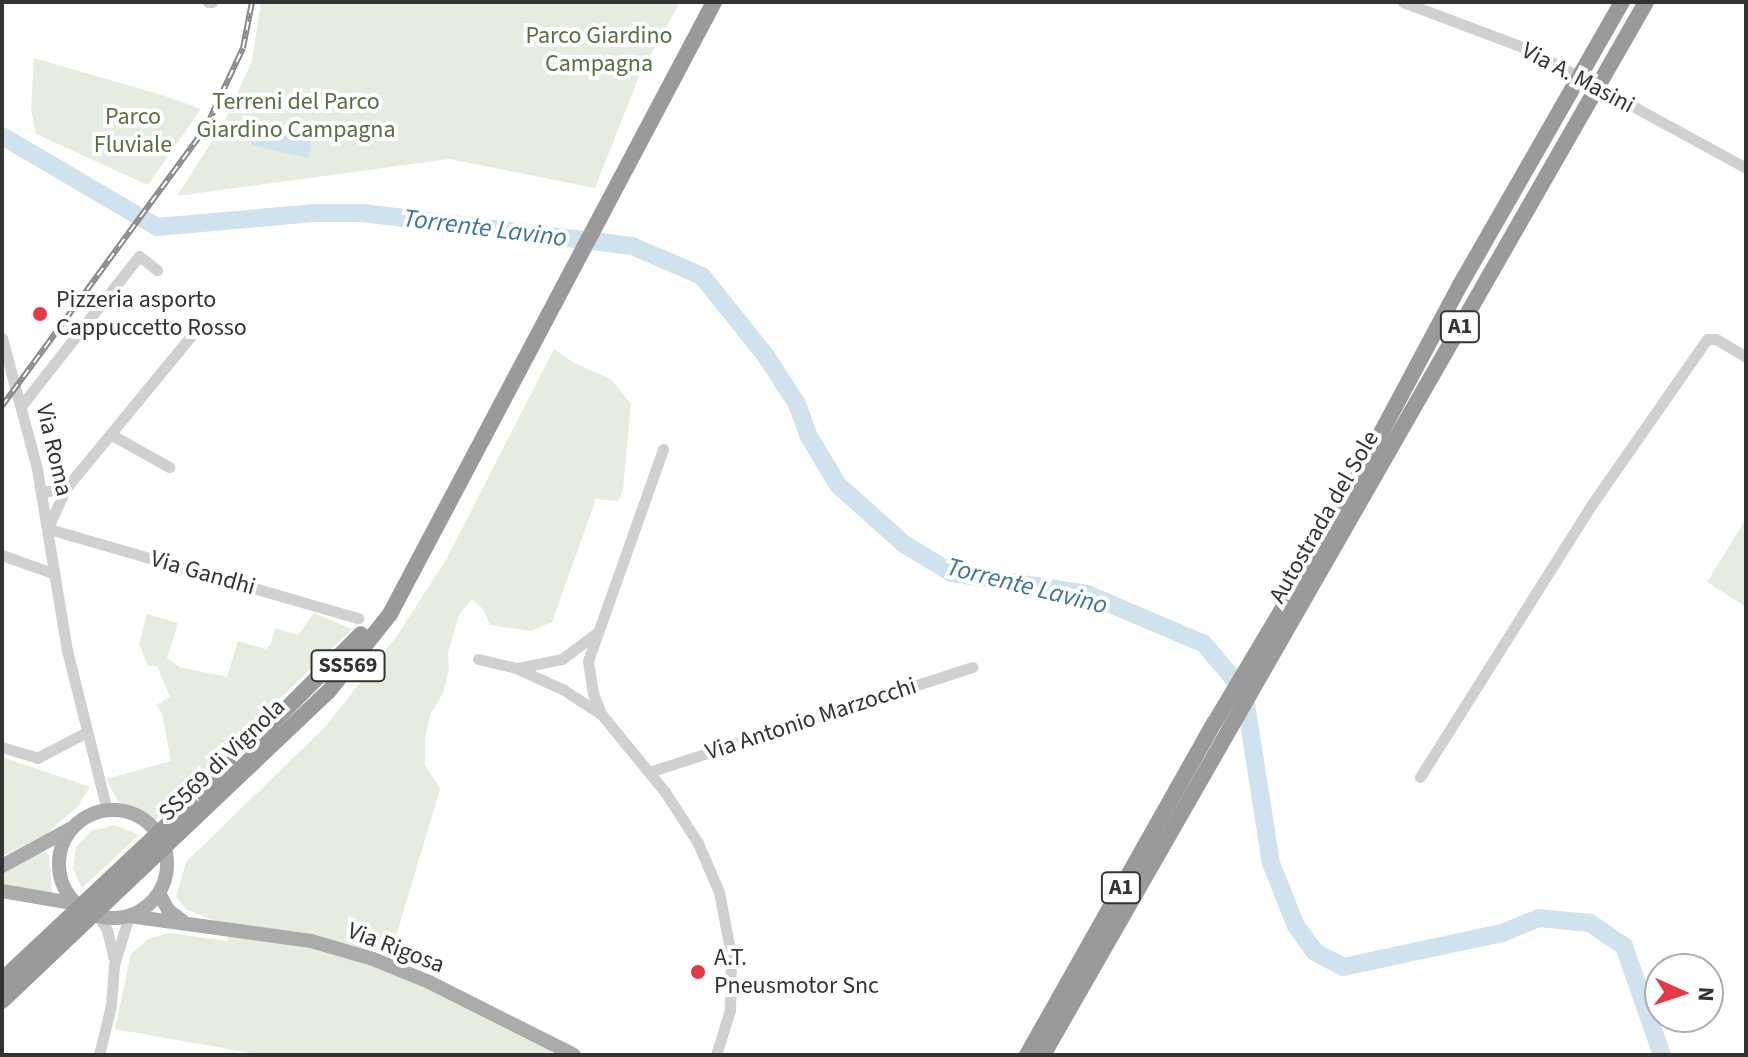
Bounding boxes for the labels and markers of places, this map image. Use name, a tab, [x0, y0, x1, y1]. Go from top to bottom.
place label: Pizzeria asporto Cappuccetto Rosso	[56, 286, 247, 342]
marker: Pizzeria asporto Cappuccetto Rosso	[31, 305, 49, 323]
place label: A.T. Pneusmotor Snc	[714, 944, 879, 1000]
marker: A.T. Pneusmotor Snc	[689, 963, 707, 981]

